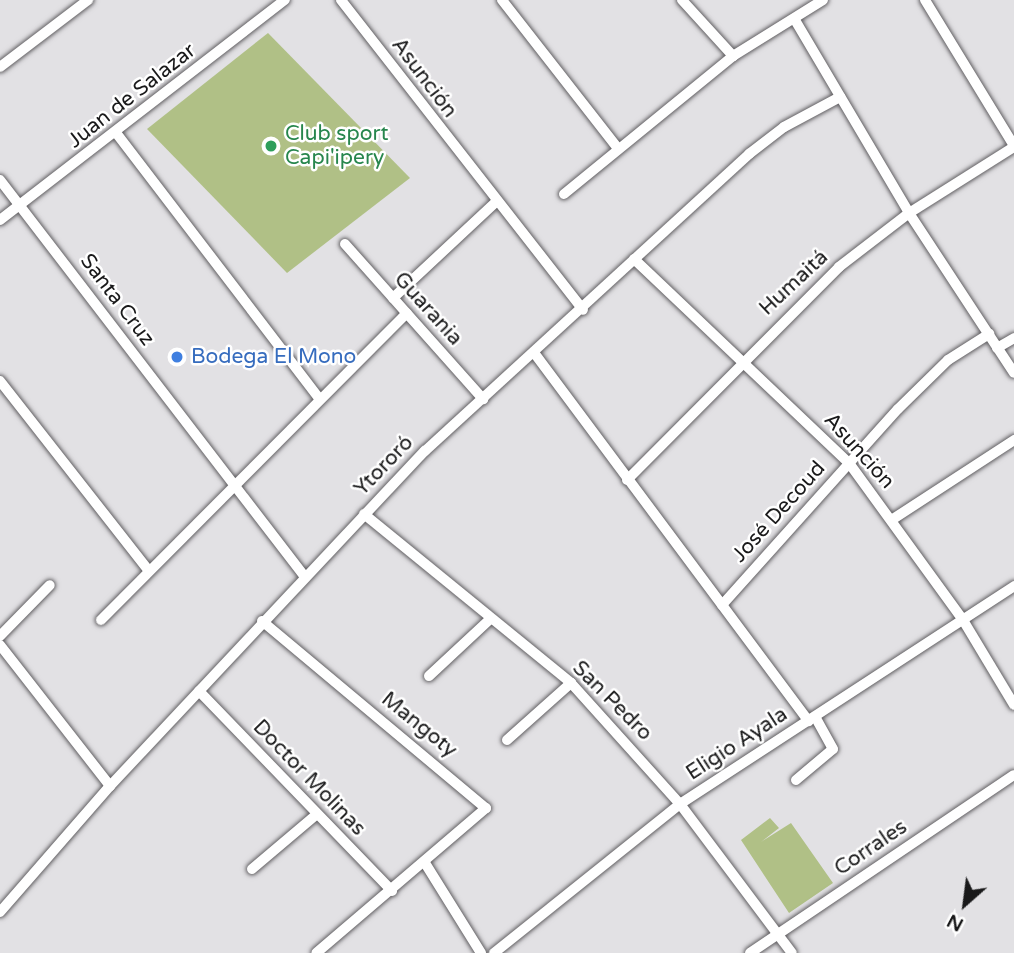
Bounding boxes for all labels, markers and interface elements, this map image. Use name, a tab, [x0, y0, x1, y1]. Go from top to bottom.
street label: Asunción	[386, 33, 462, 123]
street label: Juan de Salazar	[63, 38, 201, 154]
place label: Club sport Capi'ipery	[285, 121, 388, 171]
marker: Club sport Capi'ipery	[263, 138, 279, 154]
street label: Humaitá	[755, 245, 833, 321]
street label: Santa Cruz	[74, 249, 160, 351]
street label: Guarania	[388, 267, 468, 351]
place label: Bodega El Mono	[191, 344, 356, 370]
marker: Bodega El Mono	[169, 349, 185, 365]
street label: Asunción	[818, 408, 900, 494]
street label: Ytororó	[349, 431, 419, 501]
street label: José Decoud	[727, 456, 831, 568]
street label: San Pedro	[567, 656, 657, 746]
street label: Mangoty	[376, 687, 462, 763]
street label: Eligio Ayala	[682, 702, 792, 786]
street label: Doctor Molinas	[247, 715, 371, 841]
street label: Corrales	[830, 815, 912, 881]
north arrow	[930, 869, 1000, 939]
text: N	[943, 909, 967, 936]

